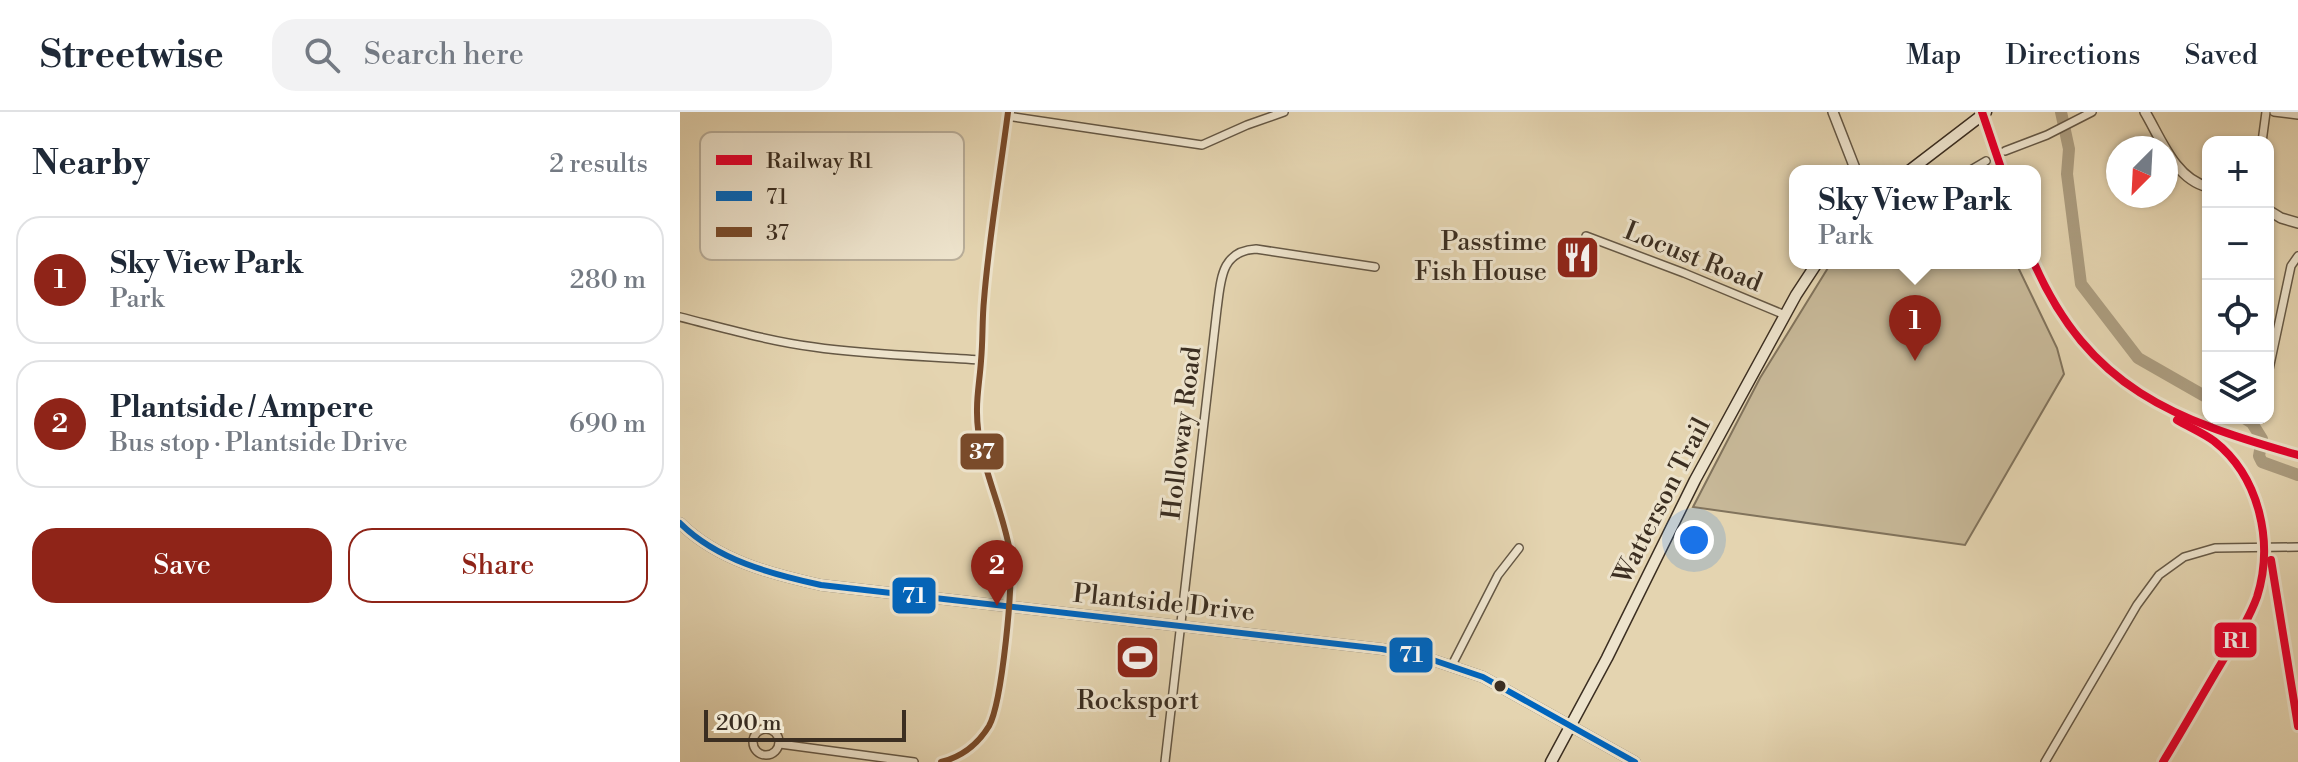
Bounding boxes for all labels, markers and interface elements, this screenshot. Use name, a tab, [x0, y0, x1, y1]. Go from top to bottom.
search box	[272, 19, 832, 91]
text: Streetwise	[40, 32, 224, 79]
icon: search	[300, 33, 344, 77]
text: Search here	[364, 36, 524, 74]
text: Map	[1906, 38, 1961, 73]
text: Directions	[2005, 38, 2140, 73]
text: Saved	[2184, 38, 2258, 73]
legend	[700, 132, 964, 260]
north arrow	[2106, 136, 2178, 208]
map controls	[2202, 136, 2274, 424]
button: +	[2202, 136, 2274, 208]
text: Nearby	[32, 143, 150, 185]
text: 2 results	[549, 148, 648, 180]
text: Railway R1	[766, 148, 873, 175]
popup	[1789, 165, 2041, 269]
text: Sky View Park	[1818, 182, 2012, 220]
text: 71	[766, 184, 788, 211]
button: −	[2202, 208, 2274, 280]
street label: Locust Road	[1619, 215, 1767, 299]
text: 37	[766, 220, 789, 247]
text: Park	[1818, 220, 1872, 252]
place label: Passtime Fish House	[1415, 226, 1547, 288]
restaurant icon: Passtime Fish House	[1554, 233, 1602, 281]
text: Sky View Park	[110, 245, 303, 283]
text: 1	[54, 264, 66, 296]
text: 280 m	[570, 264, 646, 296]
button: locate	[2202, 280, 2274, 352]
text: Park	[110, 283, 164, 315]
pin: 1	[1889, 295, 1941, 361]
street label: Holloway Road	[1155, 344, 1209, 521]
button: layers	[2202, 352, 2274, 424]
text: Plantside / Ampere	[110, 389, 374, 427]
text: 2	[52, 408, 68, 440]
text: 690 m	[569, 408, 646, 440]
street label: Watterson Trail	[1606, 412, 1718, 590]
text: Bus stop · Plantside Drive	[110, 427, 408, 459]
line badge: 37	[959, 432, 1005, 471]
text: 37	[969, 439, 995, 466]
your location	[1674, 520, 1714, 560]
button: Save	[32, 528, 332, 603]
button: Share	[348, 528, 648, 603]
pin: 2	[971, 540, 1023, 606]
line badge: 71	[891, 576, 937, 615]
street label: Plantside Drive	[1071, 578, 1257, 628]
text: 71	[902, 583, 927, 610]
line badge: R1	[2213, 621, 2258, 659]
text: R1	[2223, 628, 2250, 655]
sports icon: Rocksport	[1114, 634, 1162, 682]
line badge: 71	[1388, 636, 1434, 674]
text: 71	[1399, 642, 1424, 669]
unlabelled marker	[1492, 678, 1508, 694]
place label: Rocksport	[1077, 685, 1199, 717]
scale bar	[704, 706, 906, 742]
text: 200 m	[716, 710, 782, 737]

